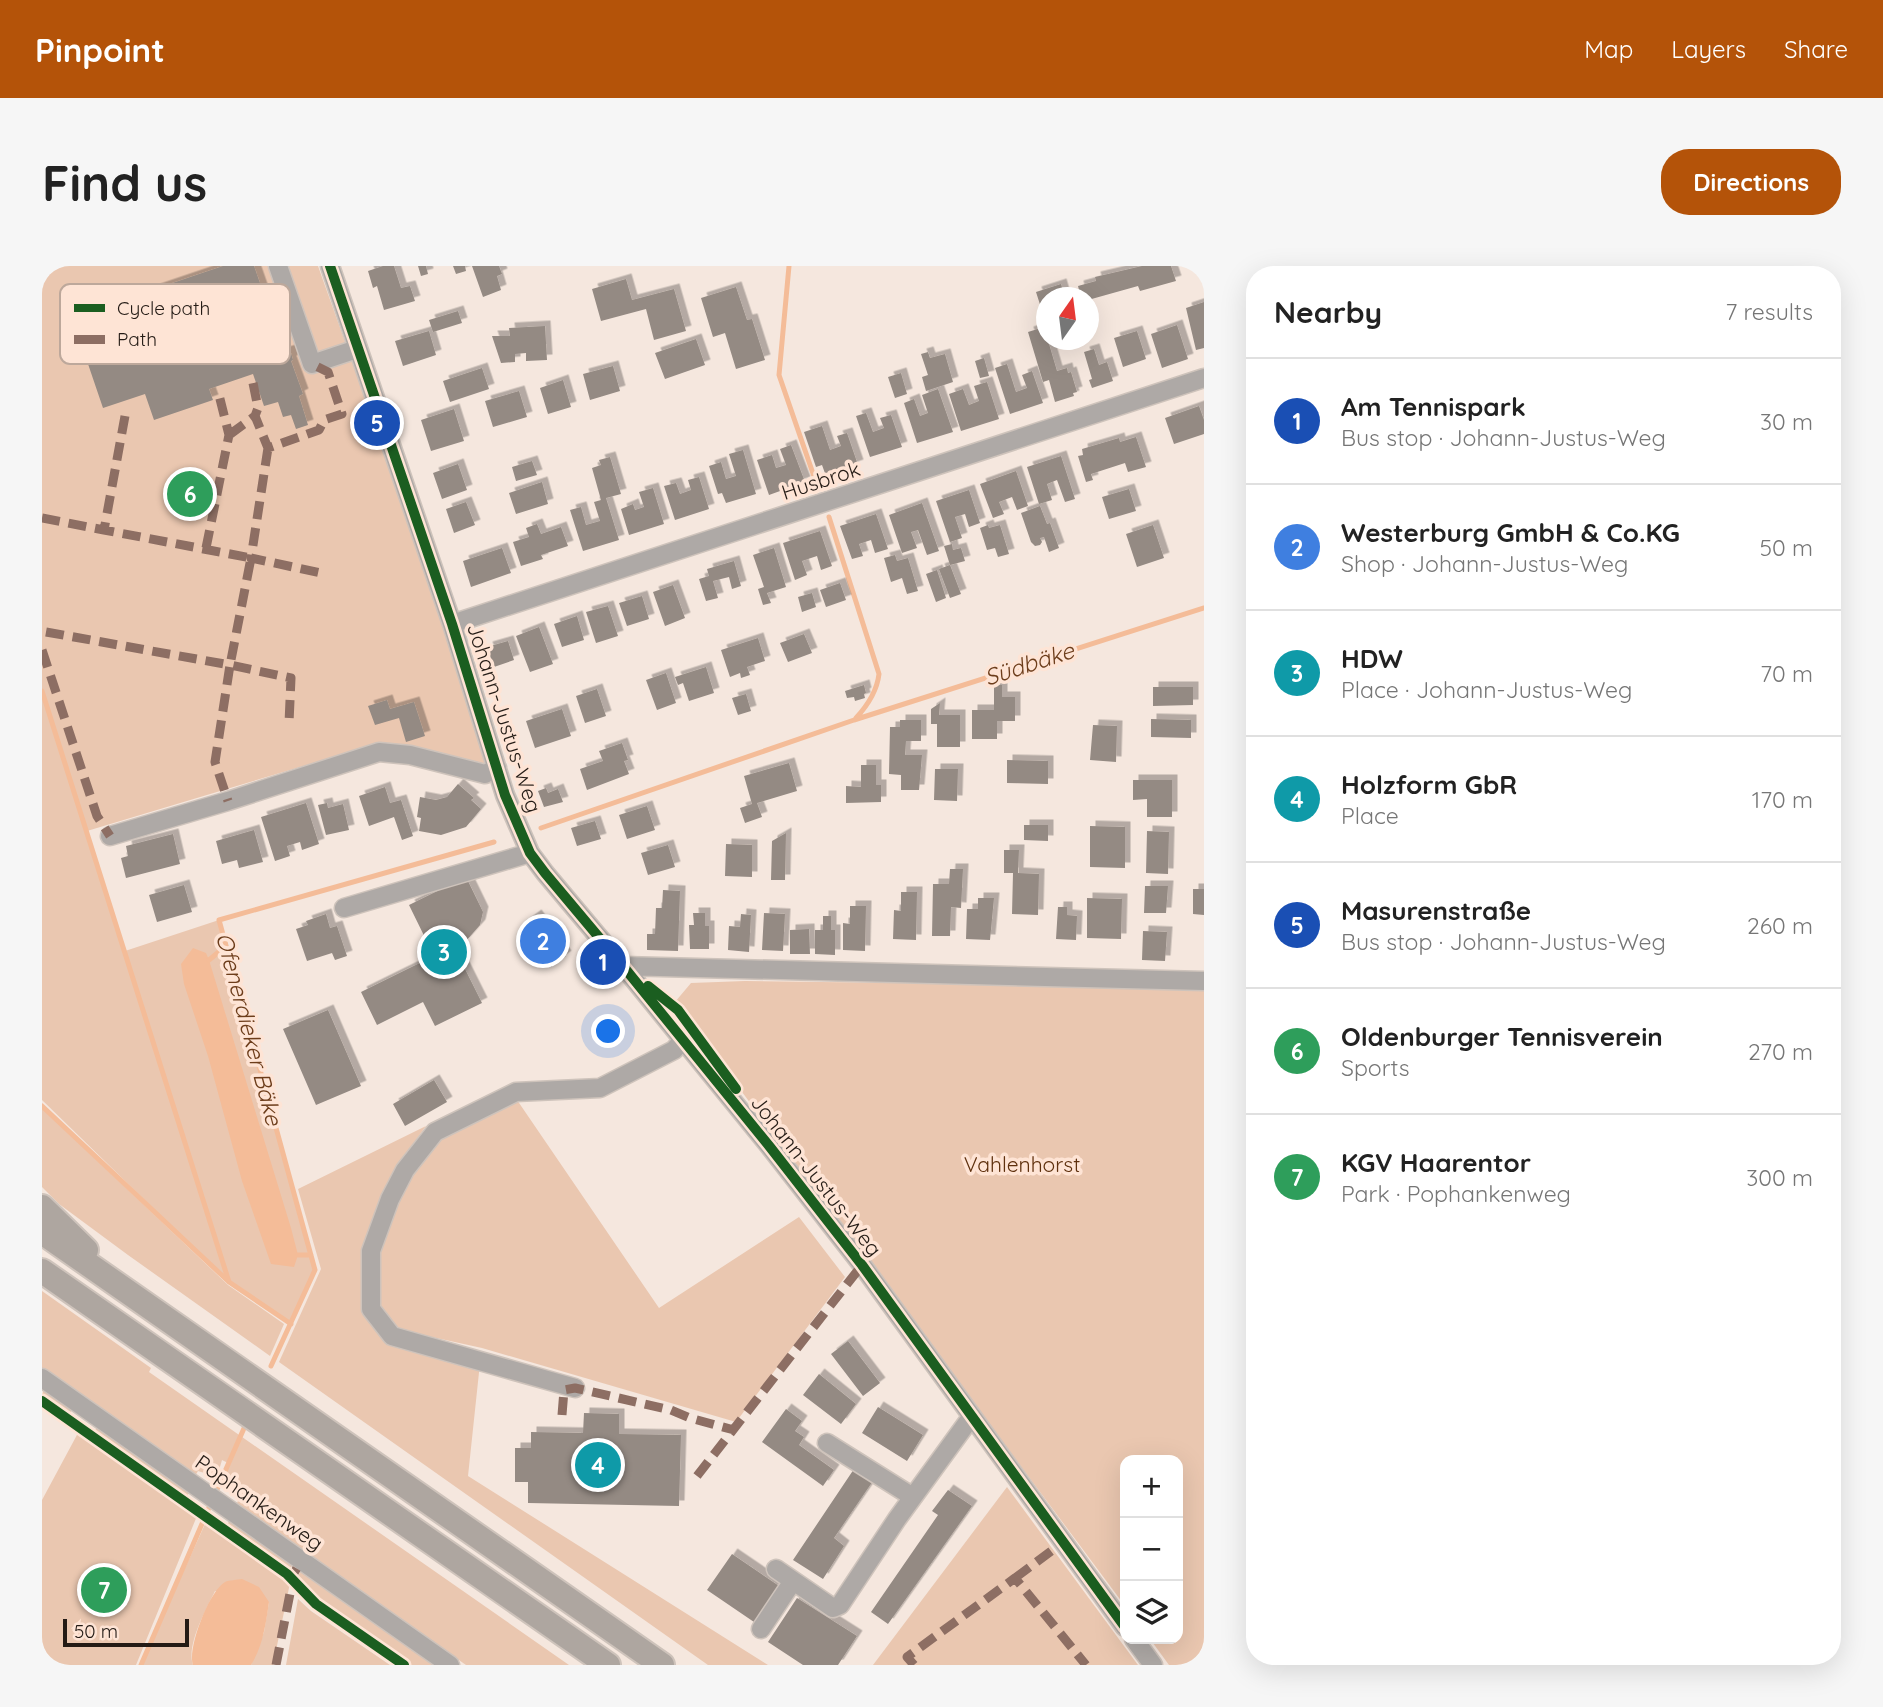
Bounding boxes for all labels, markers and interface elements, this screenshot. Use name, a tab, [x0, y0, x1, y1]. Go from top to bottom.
text: Pinpoint	[35, 29, 165, 70]
text: Map	[1584, 34, 1633, 64]
text: Layers	[1671, 34, 1746, 64]
text: Share	[1784, 34, 1848, 64]
button: Directions	[1661, 149, 1841, 215]
text: Find us	[42, 152, 207, 213]
legend	[60, 284, 290, 364]
north arrow	[1036, 287, 1099, 350]
text: Nearby	[1274, 293, 1382, 331]
text: Cycle path	[117, 296, 210, 320]
text: 7 results	[1725, 297, 1813, 326]
text: Path	[117, 327, 157, 351]
text: Am Tennispark	[1341, 390, 1526, 423]
pin: 5	[354, 397, 400, 449]
text: 1	[1293, 407, 1301, 436]
text: 30 m	[1760, 407, 1813, 436]
text: Bus stop · Johann-Justus-Weg	[1341, 423, 1666, 452]
street label: Husbrok	[778, 455, 863, 505]
pin: 6	[167, 468, 213, 520]
text: Westerburg GmbH & Co.KG	[1341, 516, 1680, 549]
text: 2	[1290, 533, 1304, 562]
text: 50 m	[1760, 533, 1813, 562]
text: Shop · Johann-Justus-Weg	[1341, 549, 1628, 578]
street label: Johann-Justus-Weg	[462, 620, 548, 816]
water label: Südbäke	[980, 635, 1078, 692]
text: HDW	[1341, 642, 1403, 675]
text: 3	[1291, 659, 1303, 688]
text: 70 m	[1760, 659, 1813, 688]
text: Place · Johann-Justus-Weg	[1341, 675, 1632, 704]
text: Holzform GbR	[1341, 768, 1517, 801]
text: 4	[1290, 785, 1304, 814]
text: 170 m	[1752, 785, 1813, 814]
text: Place	[1341, 801, 1399, 830]
text: Masurenstraße	[1341, 894, 1531, 927]
text: 5	[1290, 911, 1304, 940]
text: 260 m	[1747, 911, 1813, 940]
pin: 2	[520, 915, 566, 967]
pin: 3	[421, 926, 467, 978]
text: Bus stop · Johann-Justus-Weg	[1341, 927, 1666, 956]
water label: Ofenerdieker Bäke	[210, 929, 289, 1129]
pin: 1	[580, 936, 626, 988]
your location	[591, 1014, 625, 1048]
text: Oldenburger Tennisverein	[1341, 1020, 1663, 1053]
text: 6	[1291, 1037, 1303, 1066]
text: 270 m	[1748, 1037, 1813, 1066]
text: Sports	[1341, 1053, 1410, 1082]
street label: Johann-Justus-Weg	[746, 1090, 888, 1261]
text: KGV Haarentor	[1341, 1146, 1531, 1179]
park label: Vahlenhorst	[964, 1151, 1080, 1177]
text: 7	[1291, 1163, 1303, 1192]
text: 300 m	[1746, 1163, 1813, 1192]
text: Park · Pophankenweg	[1341, 1179, 1571, 1208]
pin: 4	[575, 1439, 621, 1491]
street label: Pophankenweg	[191, 1449, 328, 1556]
map controls	[1120, 1455, 1183, 1644]
button: +	[1120, 1455, 1183, 1518]
button: −	[1120, 1518, 1183, 1581]
pin: 7	[81, 1564, 127, 1616]
button: layers	[1120, 1581, 1183, 1644]
scale bar	[63, 1616, 189, 1648]
text: 50 m	[74, 1619, 118, 1643]

